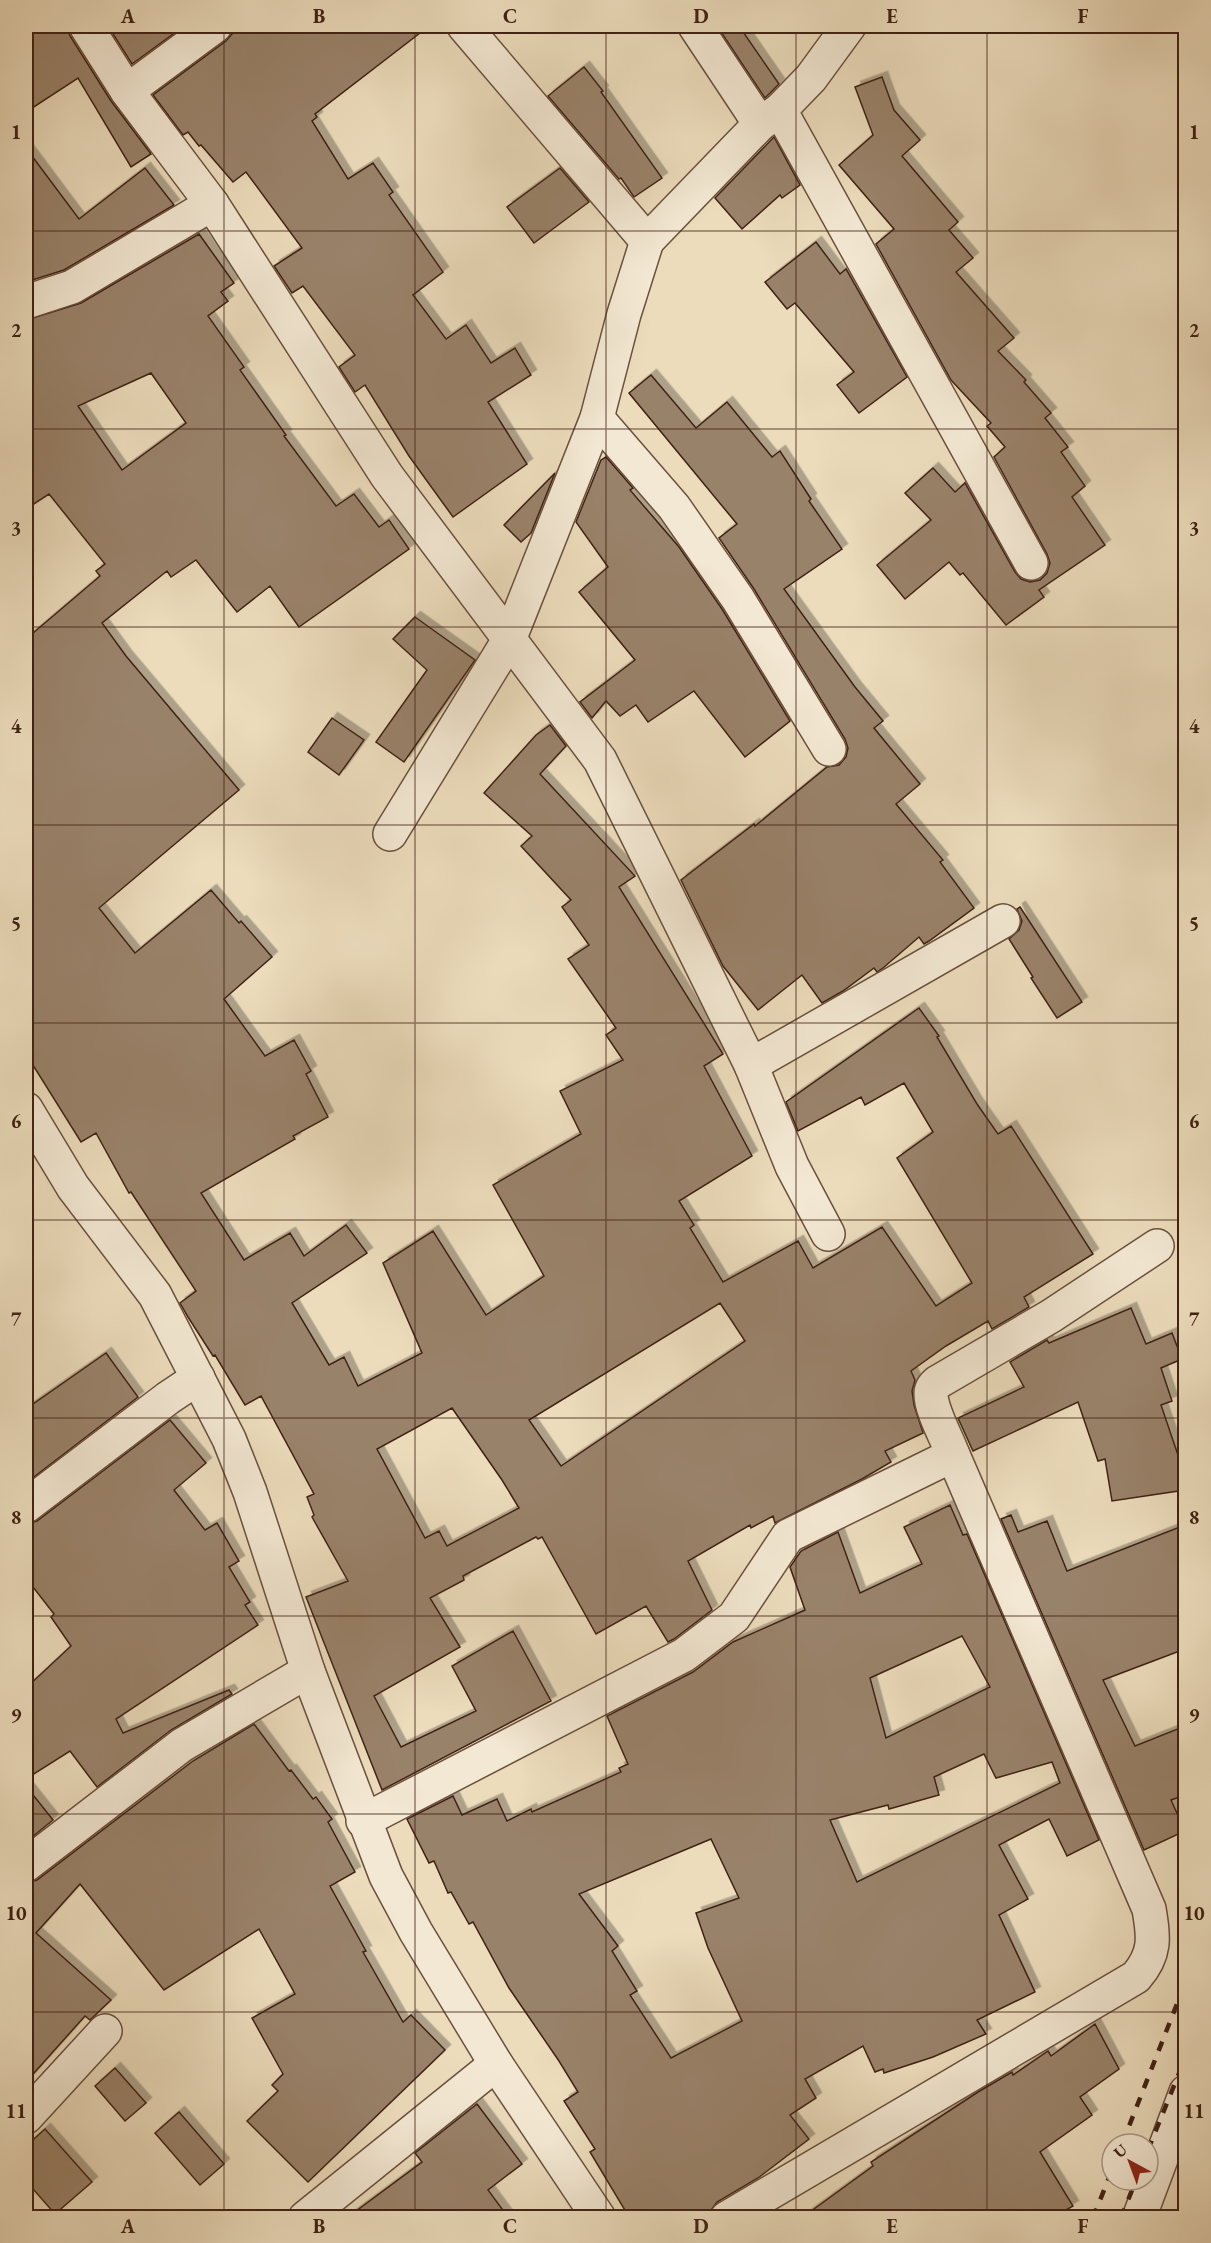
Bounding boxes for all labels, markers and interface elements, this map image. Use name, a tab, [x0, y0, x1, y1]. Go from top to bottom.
text: A	[120, 3, 136, 29]
text: B	[313, 3, 325, 29]
text: C	[503, 3, 517, 29]
text: D	[693, 3, 709, 29]
text: E	[886, 3, 898, 29]
text: F	[1078, 3, 1089, 29]
text: 1	[11, 119, 21, 145]
text: 1	[1189, 119, 1199, 145]
text: 2	[11, 317, 22, 343]
text: 2	[1189, 317, 1200, 343]
text: 3	[11, 515, 21, 541]
text: 3	[1189, 515, 1199, 541]
text: 4	[11, 713, 22, 739]
text: 4	[1189, 713, 1200, 739]
text: 5	[11, 910, 21, 936]
text: 5	[1189, 910, 1199, 936]
text: 6	[11, 1108, 22, 1134]
text: 6	[1189, 1108, 1200, 1134]
text: 7	[11, 1306, 22, 1332]
text: 7	[1189, 1306, 1200, 1332]
text: 8	[11, 1504, 21, 1530]
text: 8	[1189, 1504, 1199, 1530]
text: 9	[11, 1702, 22, 1728]
text: 9	[1189, 1702, 1200, 1728]
text: 10	[5, 1900, 27, 1926]
text: 10	[1183, 1900, 1205, 1926]
text: 11	[5, 2098, 27, 2124]
text: 11	[1183, 2098, 1205, 2124]
north arrow	[1100, 2132, 1160, 2192]
text: U	[1109, 2139, 1132, 2163]
text: A	[120, 2213, 136, 2239]
text: B	[313, 2213, 325, 2239]
text: C	[503, 2213, 517, 2239]
text: D	[693, 2213, 709, 2239]
text: E	[886, 2213, 898, 2239]
text: F	[1078, 2213, 1089, 2239]

